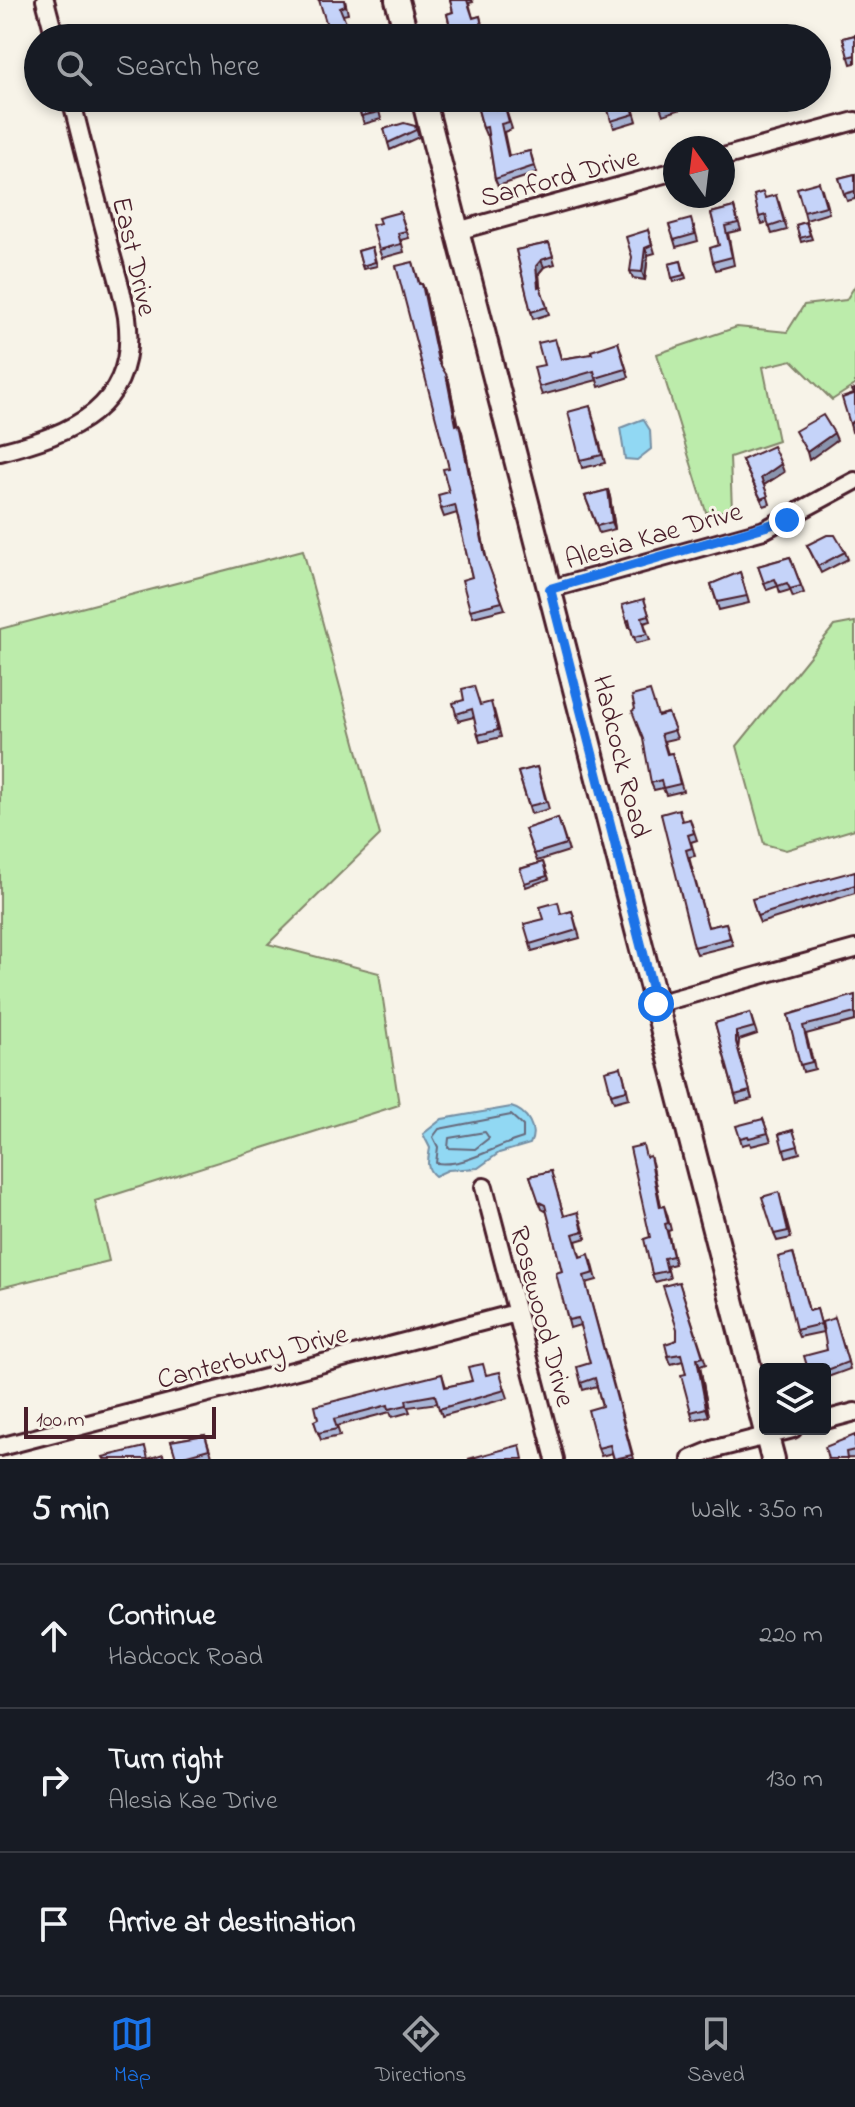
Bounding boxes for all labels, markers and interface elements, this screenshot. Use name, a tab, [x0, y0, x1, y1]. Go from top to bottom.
search box	[24, 24, 831, 112]
icon: search	[52, 46, 96, 90]
text: Search here	[116, 46, 260, 90]
north arrow	[663, 136, 735, 208]
street label: Sanford Drive	[476, 138, 644, 220]
street label: East Drive	[99, 193, 166, 321]
street label: Alesia Kae Drive	[561, 492, 748, 582]
route end	[769, 502, 805, 538]
street label: Hadcock Road	[580, 671, 660, 843]
route start	[638, 986, 674, 1022]
street label: Rosewood Drive	[497, 1222, 585, 1412]
street label: Canterbury Drive	[153, 1315, 353, 1402]
map controls	[759, 1363, 831, 1435]
button: layers	[759, 1363, 831, 1435]
scale bar	[24, 1403, 216, 1439]
text: 100 m	[36, 1405, 85, 1437]
text: 5 min	[32, 1486, 109, 1536]
text: Walk · 350 m	[691, 1492, 823, 1530]
text: Continue	[108, 1595, 216, 1639]
icon: ahead	[32, 1614, 76, 1658]
text: 220 m	[759, 1617, 823, 1655]
text: Hadcock Road	[108, 1639, 263, 1677]
text: Turn right	[108, 1739, 223, 1783]
icon: right	[32, 1758, 76, 1802]
text: 130 m	[766, 1761, 823, 1799]
text: Alesia Kae Drive	[108, 1783, 278, 1821]
icon: arrive	[32, 1902, 76, 1946]
text: Arrive at destination	[108, 1902, 356, 1946]
tab: Map	[110, 2012, 154, 2092]
tab: Directions	[375, 2012, 466, 2092]
tab: Saved	[687, 2012, 745, 2092]

